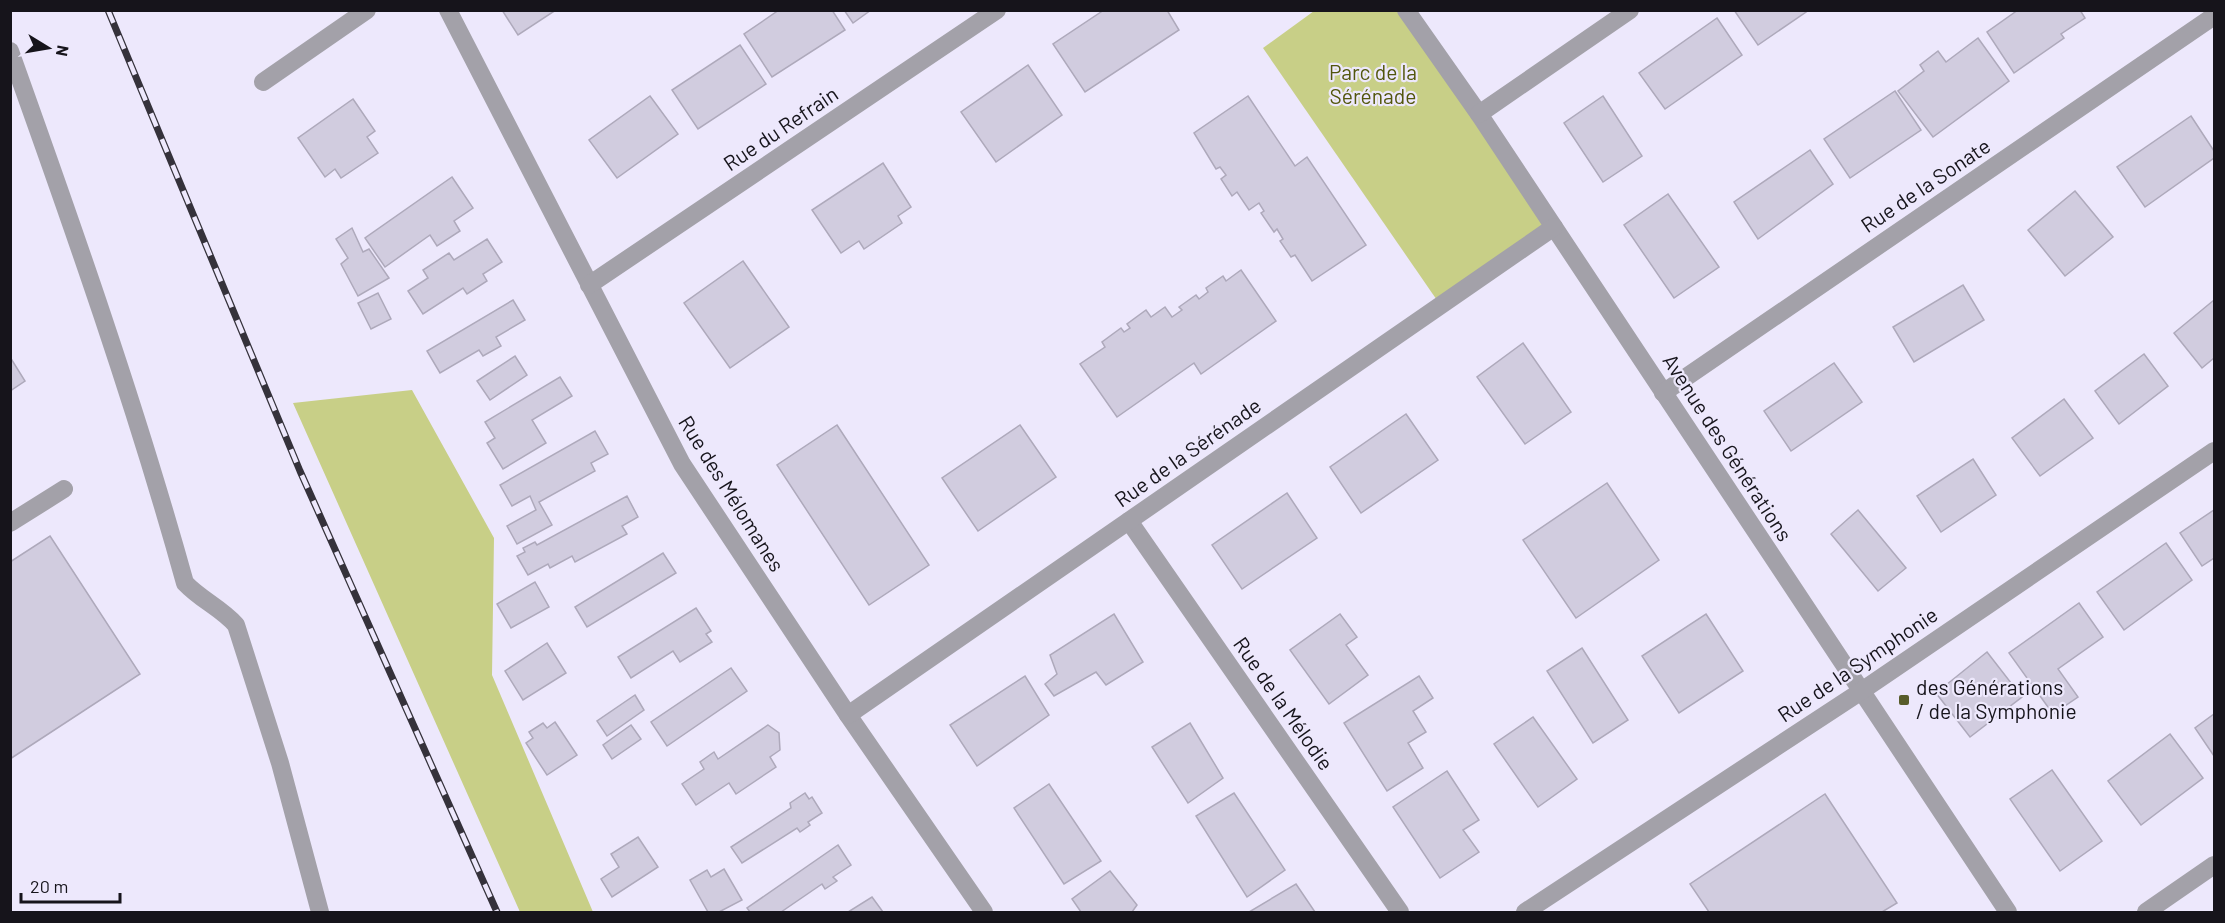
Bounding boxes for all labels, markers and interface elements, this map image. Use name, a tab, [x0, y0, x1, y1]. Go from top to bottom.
north arrow	[18, 18, 78, 78]
text: N	[53, 44, 74, 58]
park label: Parc de la Sérénade	[1329, 59, 1417, 108]
street label: Rue du Refrain	[718, 80, 842, 175]
street label: Rue de la Sonate	[1856, 132, 1994, 237]
street label: Avenue des Générations	[1658, 349, 1798, 546]
street label: Rue de la Sérénade	[1109, 392, 1265, 512]
street label: Rue des Mélomanes	[674, 411, 790, 576]
street label: Rue de la Symphonie	[1772, 601, 1942, 727]
street label: Rue de la Mélodie	[1229, 632, 1339, 774]
place label: des Générations / de la Symphonie	[1916, 674, 2077, 723]
marker: des Générations / de la Symphonie	[1897, 693, 1911, 707]
scale bar	[21, 866, 120, 904]
text: 20 m	[30, 875, 68, 897]

